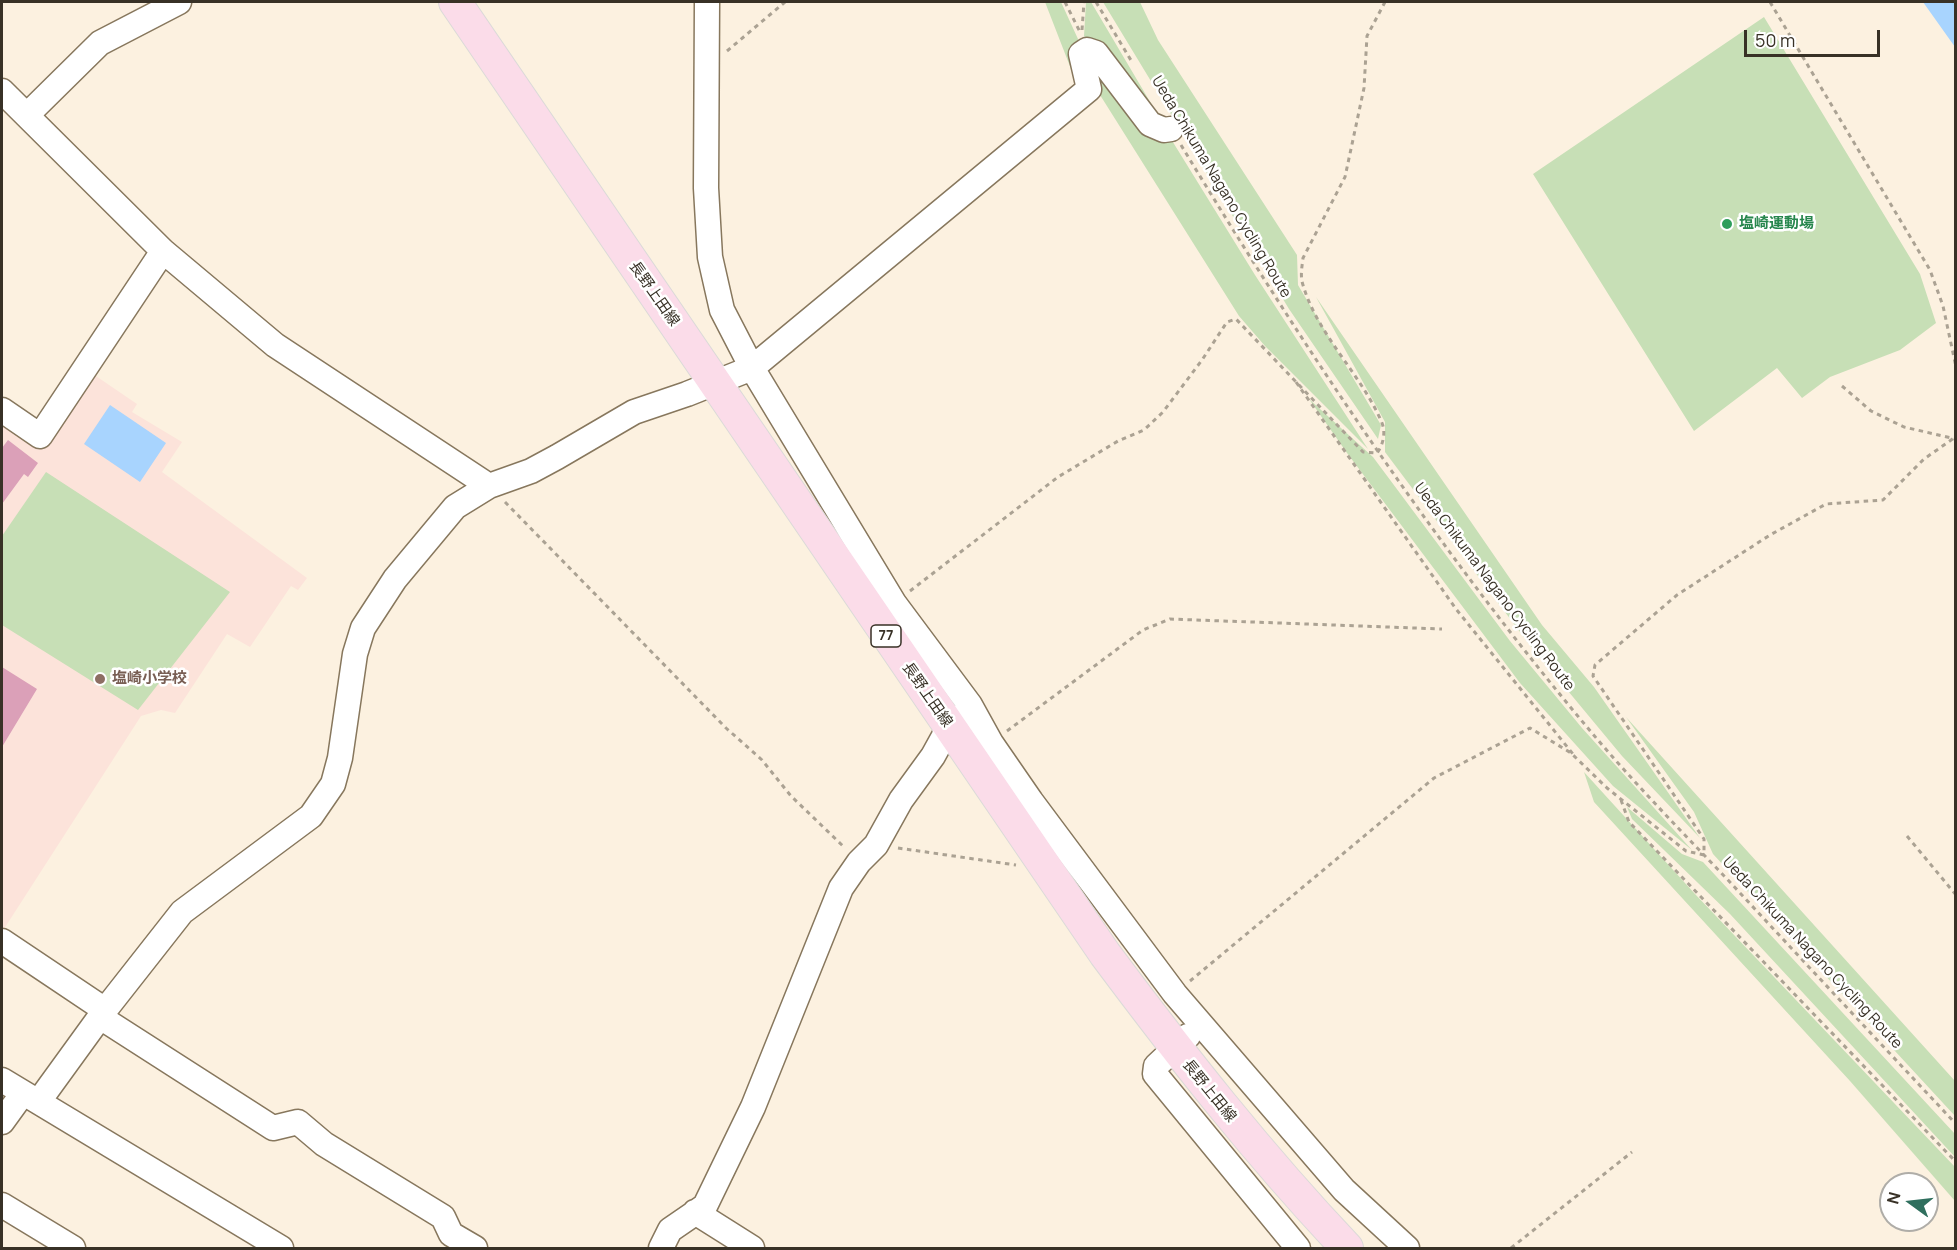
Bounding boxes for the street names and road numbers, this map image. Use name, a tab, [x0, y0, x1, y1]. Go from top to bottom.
street label: Ueda Chikuma Nagano Cycling Route	[1147, 73, 1295, 301]
street label: 長野上田線	[625, 258, 683, 330]
street label: Ueda Chikuma Nagano Cycling Route	[1410, 480, 1578, 694]
road number: 77	[871, 625, 901, 647]
street label: 長野上田線	[898, 659, 956, 731]
street label: Ueda Chikuma Nagano Cycling Route	[1718, 853, 1906, 1053]
street label: 長野上田線	[1178, 1056, 1240, 1126]

